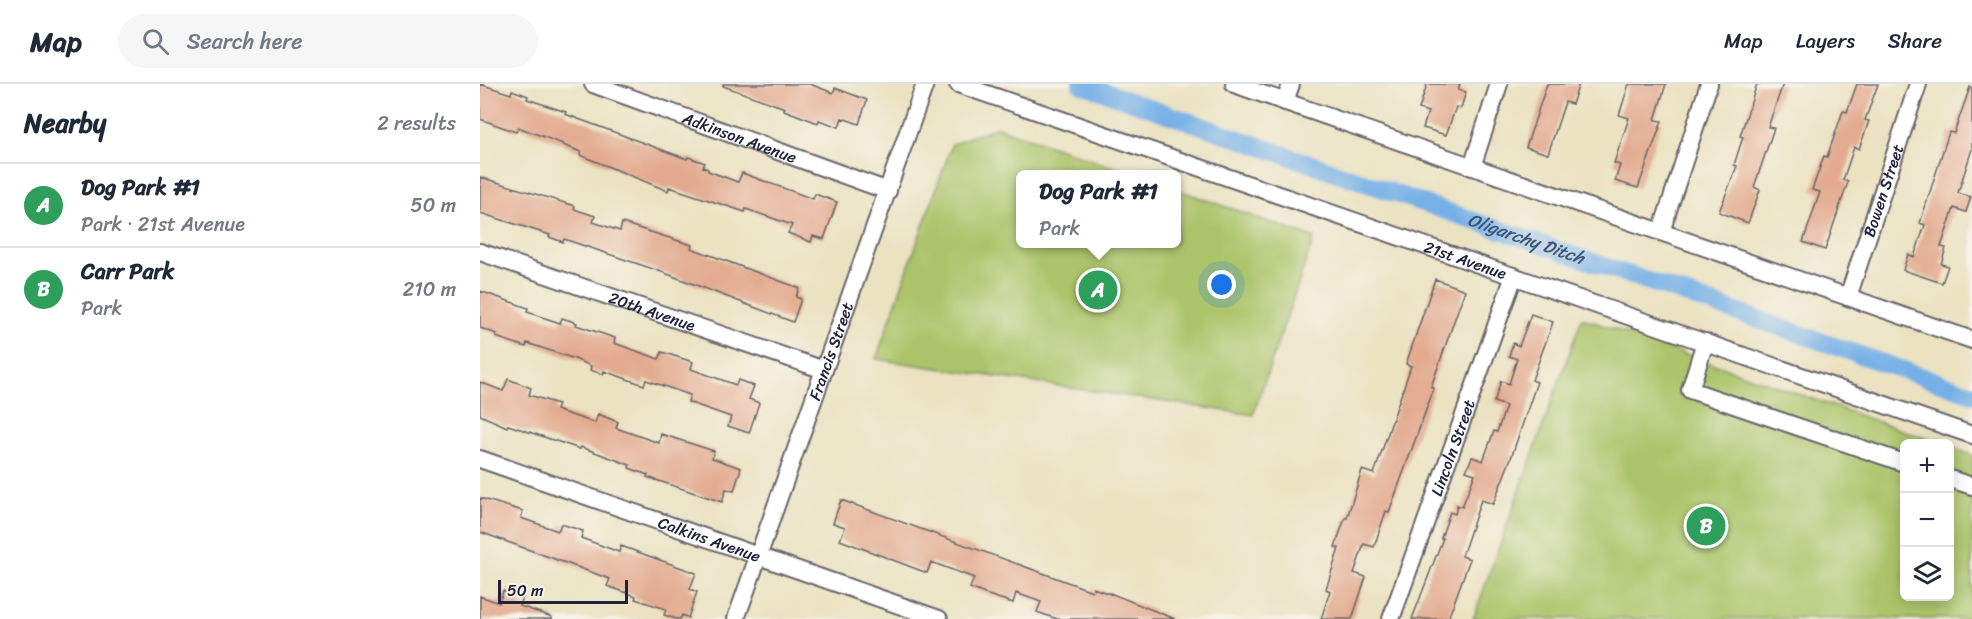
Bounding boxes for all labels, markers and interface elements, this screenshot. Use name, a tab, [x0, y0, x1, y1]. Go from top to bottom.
search box	[118, 14, 538, 68]
text: Map	[30, 17, 82, 66]
text: Search here	[187, 22, 303, 61]
text: Map	[1724, 22, 1763, 60]
text: Layers	[1796, 22, 1855, 60]
text: Share	[1888, 22, 1942, 60]
icon: search	[139, 25, 172, 58]
text: Nearby	[24, 100, 106, 146]
street label: Adkinson Avenue	[677, 103, 801, 172]
text: 2 results	[377, 106, 456, 141]
street label: Bowen Street	[1855, 140, 1912, 241]
text: Dog Park #1	[81, 168, 200, 207]
popup	[1016, 170, 1181, 248]
text: Dog Park #1	[1039, 172, 1158, 211]
text: A	[37, 188, 50, 223]
text: 50 m	[411, 188, 456, 223]
water label: Oligarchy Ditch	[1463, 204, 1590, 274]
text: Park · 21st Avenue	[81, 207, 245, 242]
text: Park	[1039, 211, 1080, 246]
street label: 21st Avenue	[1420, 232, 1511, 288]
text: Carr Park	[81, 252, 174, 291]
pin: A	[1078, 268, 1118, 312]
your location	[1207, 270, 1236, 299]
text: B	[37, 272, 50, 307]
text: 210 m	[403, 272, 456, 307]
street label: 20th Avenue	[605, 283, 700, 340]
text: Park	[81, 291, 122, 326]
street label: Francis Street	[800, 298, 862, 405]
street label: Lincoln Street	[1422, 395, 1484, 500]
map controls	[1900, 439, 1954, 601]
button: +	[1900, 439, 1954, 493]
button: −	[1900, 493, 1954, 547]
pin: B	[1686, 504, 1726, 548]
street label: Calkins Avenue	[654, 508, 765, 571]
button: layers	[1900, 547, 1954, 601]
text: 50 m	[507, 576, 543, 605]
scale bar	[498, 577, 628, 604]

